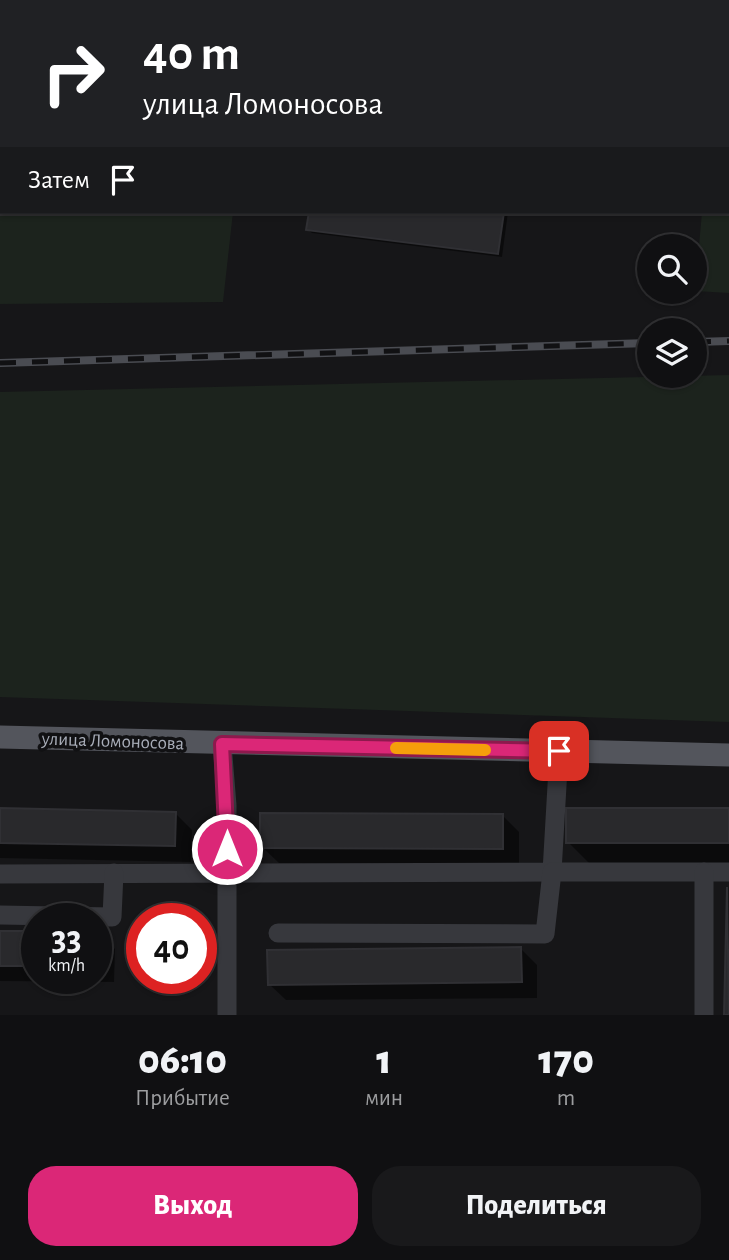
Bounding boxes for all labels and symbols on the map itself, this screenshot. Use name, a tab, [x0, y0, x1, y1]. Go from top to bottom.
pin	[529, 721, 589, 781]
street label: улица Ломоносова	[40, 729, 185, 753]
position arrow	[190, 812, 264, 886]
speed limit sign: 40	[126, 903, 217, 994]

